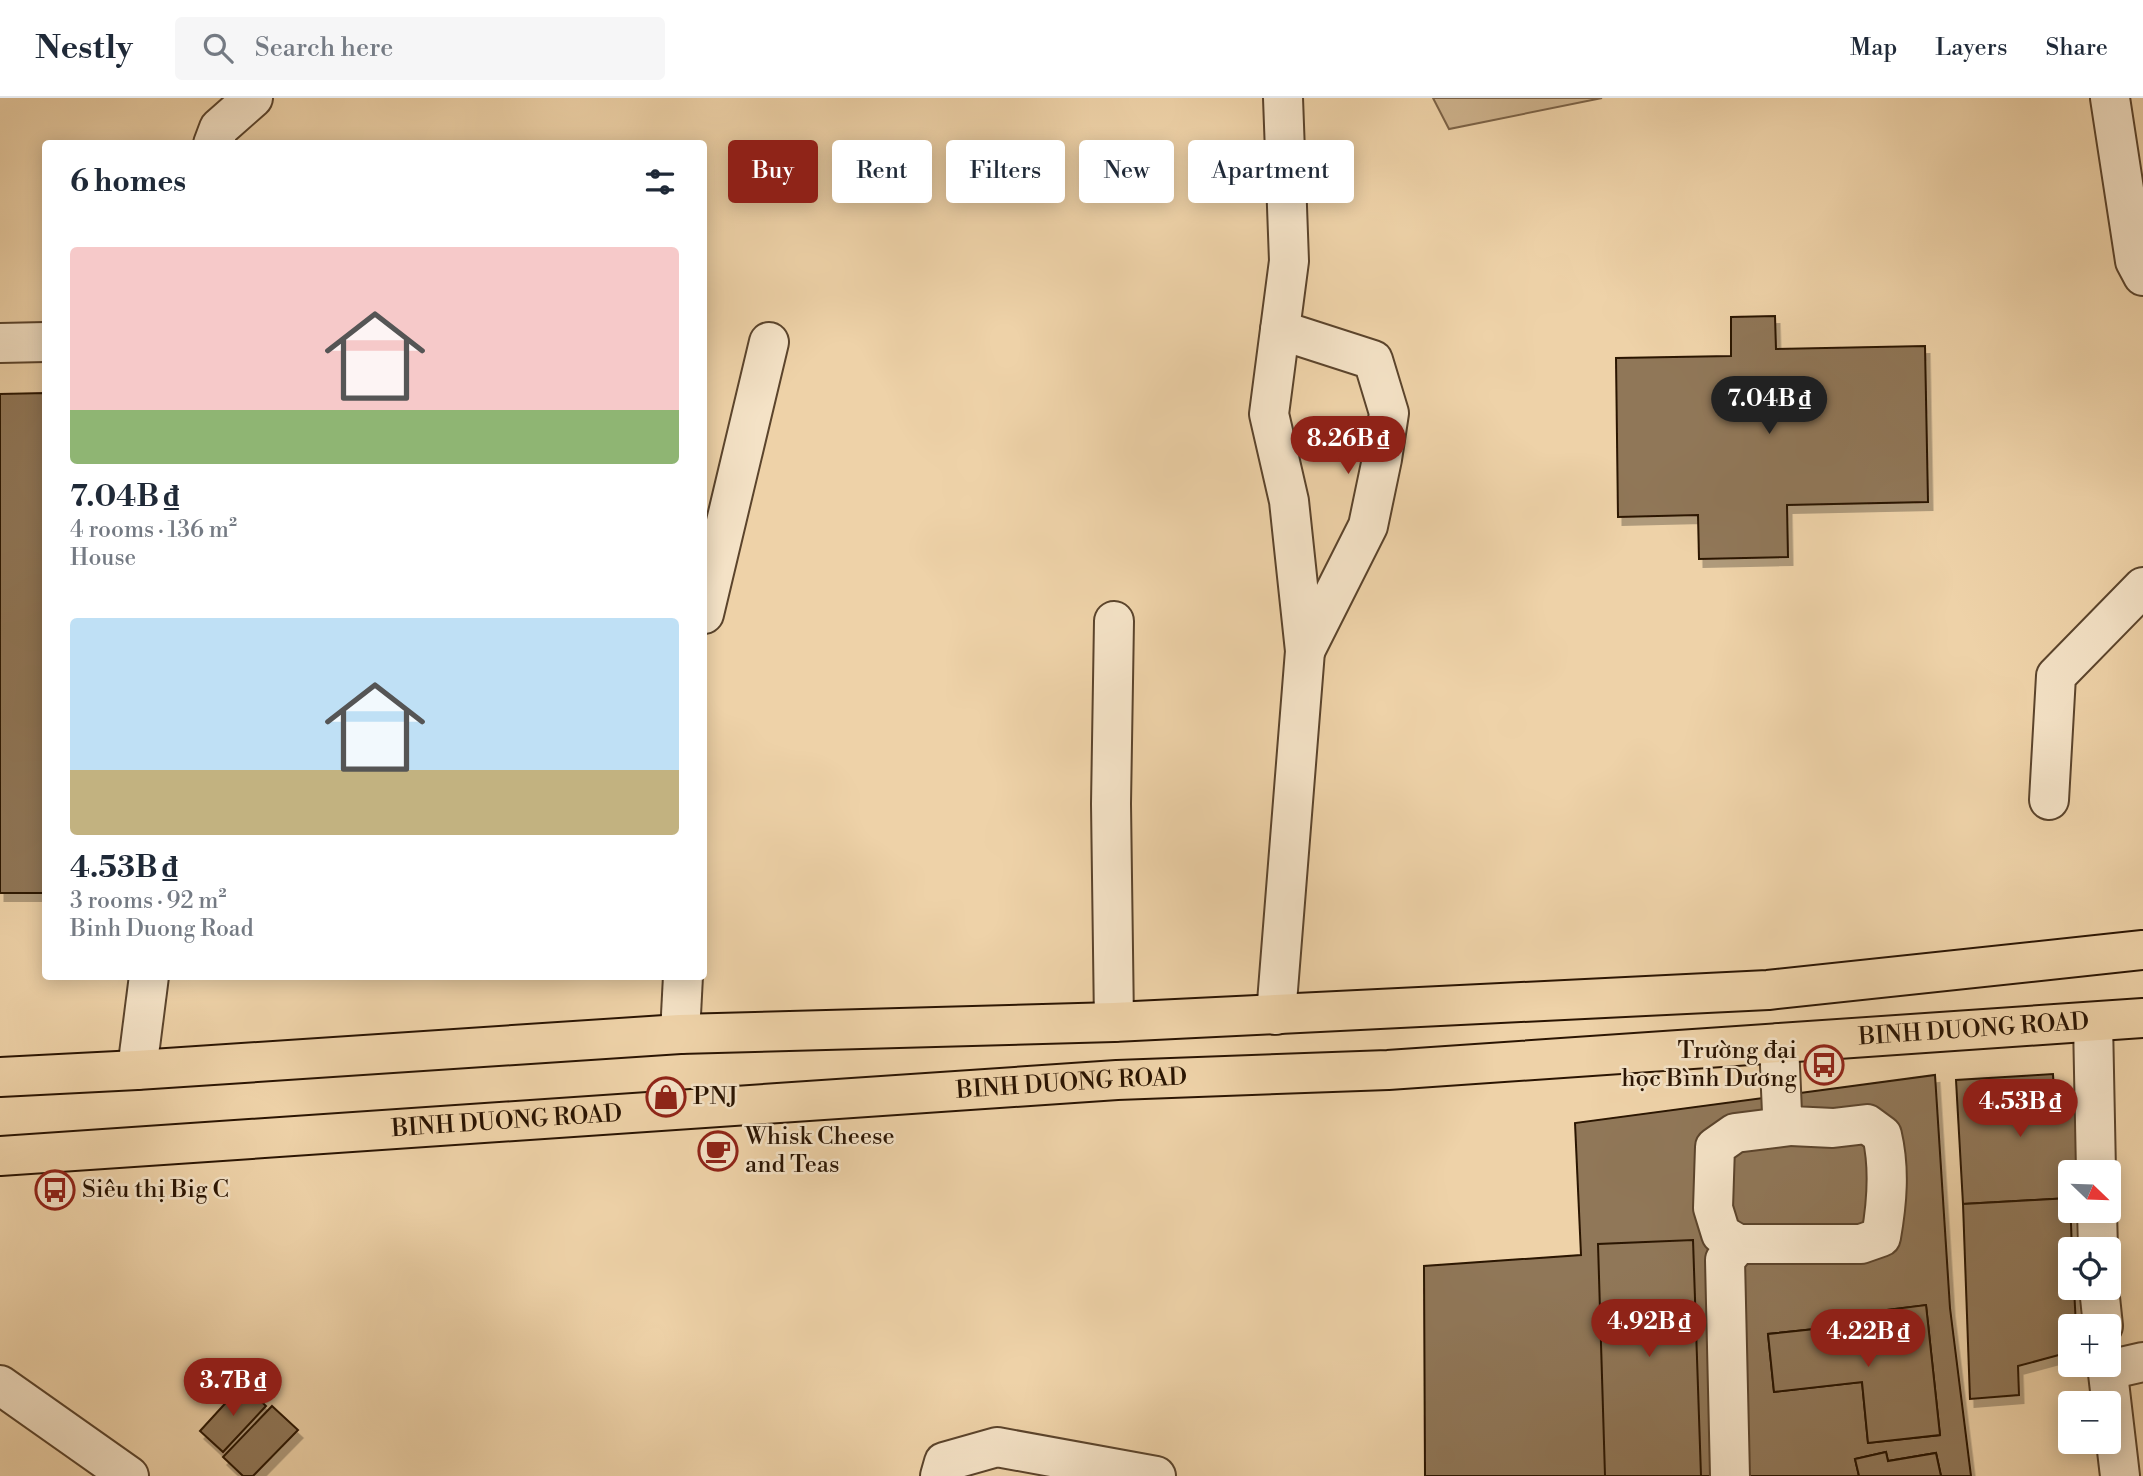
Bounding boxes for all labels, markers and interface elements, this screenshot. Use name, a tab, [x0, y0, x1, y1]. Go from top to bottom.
search box	[175, 17, 665, 80]
text: Nestly	[35, 28, 133, 69]
icon: search	[199, 29, 237, 67]
text: Search here	[255, 32, 393, 64]
text: Map	[1850, 33, 1897, 63]
text: Layers	[1935, 33, 2007, 63]
text: Share	[2045, 33, 2108, 63]
chip: Buy	[728, 140, 818, 203]
chip: Rent	[832, 140, 932, 203]
chip: Filters	[946, 140, 1065, 203]
chip: New	[1079, 140, 1174, 203]
chip: Apartment	[1188, 140, 1354, 203]
text: 6 homes	[70, 163, 186, 201]
icon: filters	[641, 163, 679, 201]
icon: home	[312, 293, 438, 419]
pin: 7.04B ₫	[1704, 376, 1834, 436]
text: 7.04B ₫	[1727, 385, 1811, 413]
pin: 8.26B ₫	[1283, 416, 1413, 476]
text: 8.26B ₫	[1307, 425, 1389, 453]
text: 7.04B ₫	[70, 478, 179, 516]
text: 4 rooms · 136 m²	[70, 516, 237, 544]
text: House	[70, 544, 136, 572]
icon: home	[312, 664, 438, 790]
text: 4.53B ₫	[70, 849, 178, 887]
text: 3 rooms · 92 m²	[70, 887, 226, 915]
text: Binh Duong Road	[70, 915, 254, 943]
street label: BINH DUONG ROAD	[1856, 1007, 2090, 1053]
place label: Trường đại học Bình Dương	[1621, 1036, 1798, 1094]
bus stop icon: Trường đại học Bình Dương	[1803, 1044, 1845, 1086]
street label: BINH DUONG ROAD	[954, 1062, 1188, 1106]
shop icon: PNJ	[645, 1076, 687, 1118]
pin: 4.53B ₫	[1955, 1080, 2085, 1139]
place label: PNJ	[693, 1082, 738, 1112]
text: 4.53B ₫	[1979, 1088, 2061, 1116]
street label: BINH DUONG ROAD	[389, 1099, 623, 1144]
place label: Whisk Cheese and Teas	[744, 1122, 895, 1180]
cafe icon: Whisk Cheese and Teas	[697, 1130, 739, 1172]
north arrow	[2058, 1160, 2121, 1223]
map controls	[2058, 1160, 2121, 1454]
bus stop icon: Siêu thị Big C	[34, 1169, 76, 1211]
place label: Siêu thị Big C	[82, 1175, 229, 1205]
button: locate	[2058, 1237, 2121, 1300]
pin: 4.92B ₫	[1584, 1300, 1714, 1359]
text: 4.92B ₫	[1607, 1308, 1691, 1336]
pin: 4.22B ₫	[1803, 1310, 1933, 1369]
button: +	[2058, 1314, 2121, 1377]
text: 4.22B ₫	[1826, 1318, 1910, 1346]
pin: 3.7B ₫	[176, 1358, 290, 1418]
text: 3.7B ₫	[200, 1367, 266, 1395]
button: −	[2058, 1391, 2121, 1454]

